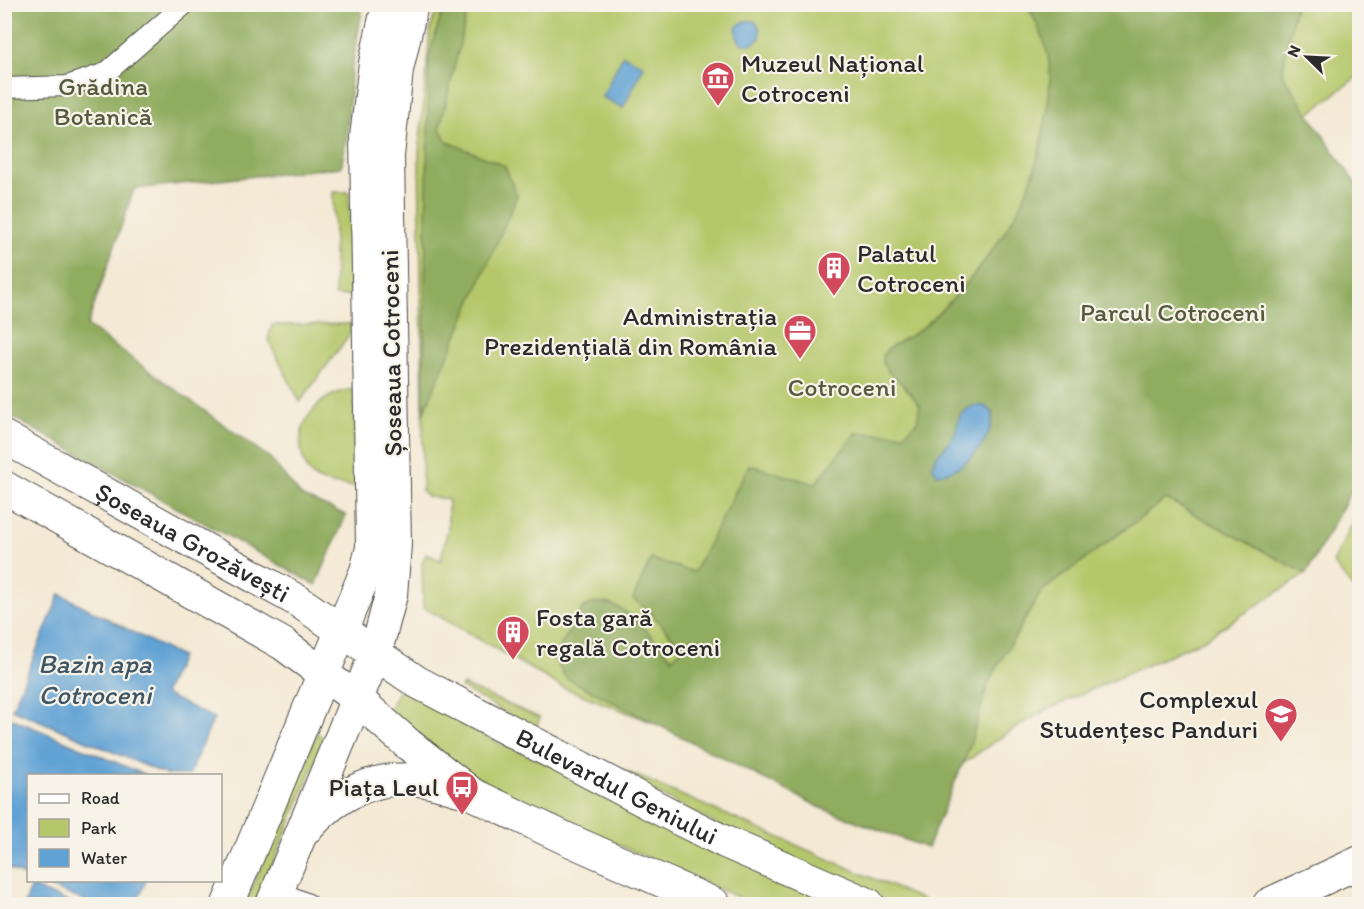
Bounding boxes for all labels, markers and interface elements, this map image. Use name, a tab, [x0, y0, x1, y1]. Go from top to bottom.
north arrow	[1277, 27, 1337, 87]
text: N	[1283, 42, 1305, 60]
place label: Muzeul Național Cotroceni	[741, 47, 924, 109]
museum icon: Muzeul Național Cotroceni	[700, 60, 736, 107]
park label: Grădina Botanică	[54, 70, 153, 132]
place label: Palatul Cotroceni	[857, 237, 966, 299]
street label: Șoseaua Cotroceni	[373, 249, 409, 457]
building icon: Palatul Cotroceni	[816, 250, 852, 297]
park label: Parcul Cotroceni	[1080, 296, 1266, 328]
place label: Administrația Prezidențială din România	[484, 300, 778, 362]
office icon: Administrația Prezidențială din România	[782, 313, 818, 360]
park label: Cotroceni	[788, 371, 896, 403]
street label: Șoseaua Grozăvești	[90, 475, 296, 609]
place label: Fosta gară regală Cotroceni	[536, 601, 720, 663]
building icon: Fosta gară regală Cotroceni	[495, 614, 531, 661]
water label: Bazin apa Cotroceni	[38, 647, 155, 711]
place label: Complexul Studențesc Panduri	[1039, 683, 1258, 745]
school or university icon: Complexul Studențesc Panduri	[1263, 696, 1299, 743]
street label: Bulevardul Geniului	[511, 721, 723, 852]
bus stop icon: Piața Leul	[444, 769, 480, 816]
place label: Piața Leul	[328, 771, 439, 803]
legend	[27, 774, 222, 882]
text: Road	[81, 787, 120, 809]
text: Park	[81, 817, 116, 839]
text: Water	[81, 847, 127, 869]

